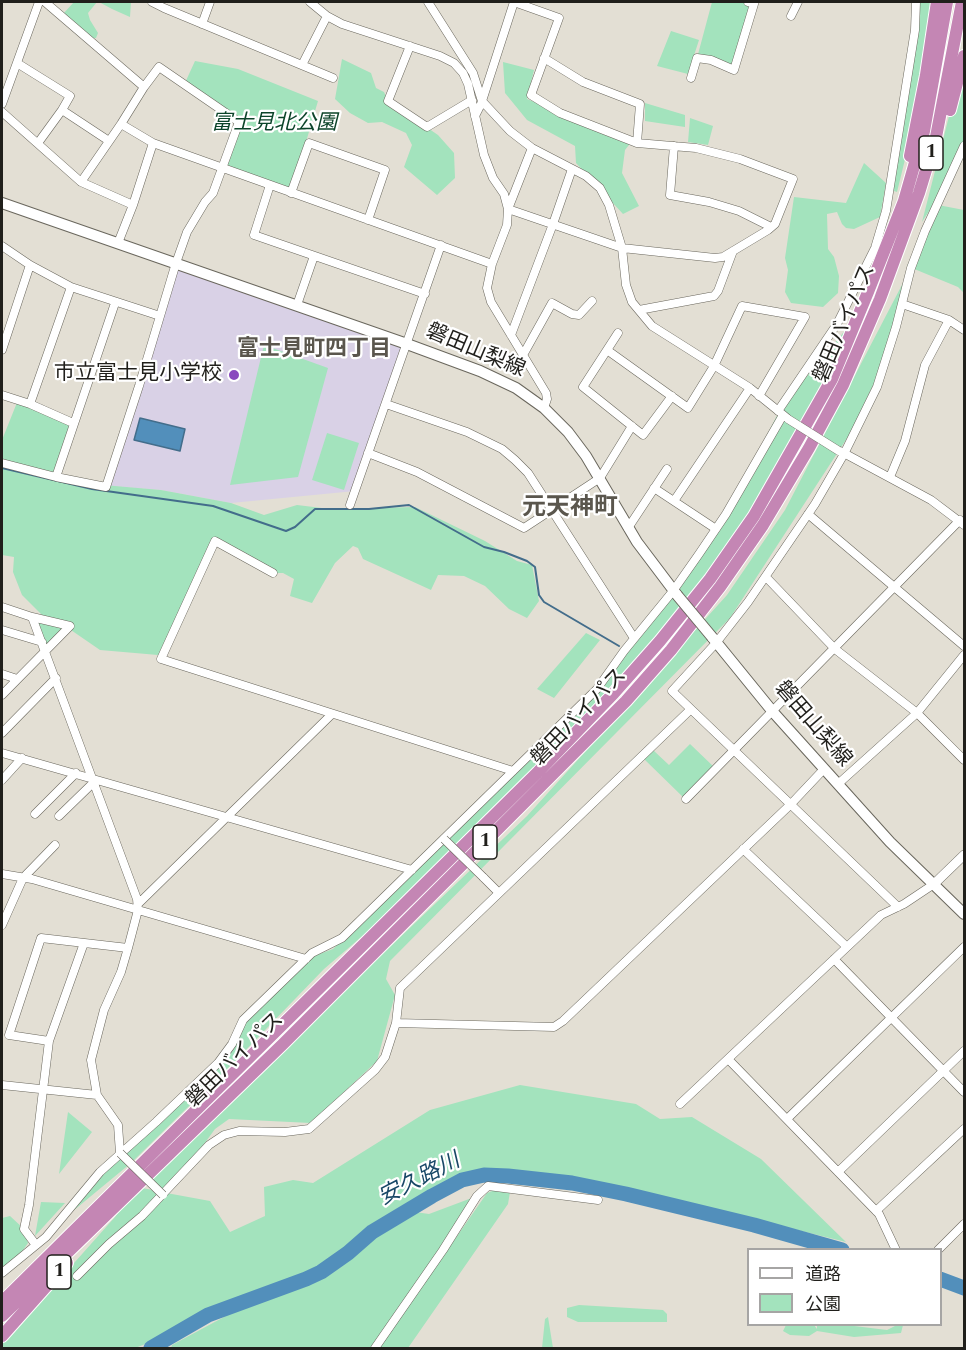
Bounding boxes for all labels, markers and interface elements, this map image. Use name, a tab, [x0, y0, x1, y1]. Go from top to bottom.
park label: 富士見北公園	[211, 112, 337, 138]
road number: 1	[919, 136, 943, 170]
street label: 磐田バイパス	[810, 261, 882, 387]
street label: 磐田山梨線	[422, 320, 528, 384]
district label: 富士見町四丁目	[237, 338, 391, 364]
place label: 市立富士見小学校	[54, 362, 222, 388]
marker: 市立富士見小学校	[227, 368, 241, 382]
district label: 元天神町	[522, 495, 618, 523]
street label: 磐田バイパス	[527, 664, 633, 772]
street label: 磐田山梨線	[768, 677, 856, 773]
road number: 1	[473, 825, 497, 859]
street label: 磐田バイパス	[182, 1008, 290, 1114]
water label: 安久路川	[375, 1149, 465, 1213]
legend	[747, 1248, 942, 1326]
road number: 1	[47, 1255, 71, 1289]
text: 道路	[805, 1261, 841, 1288]
text: 公園	[805, 1291, 841, 1318]

